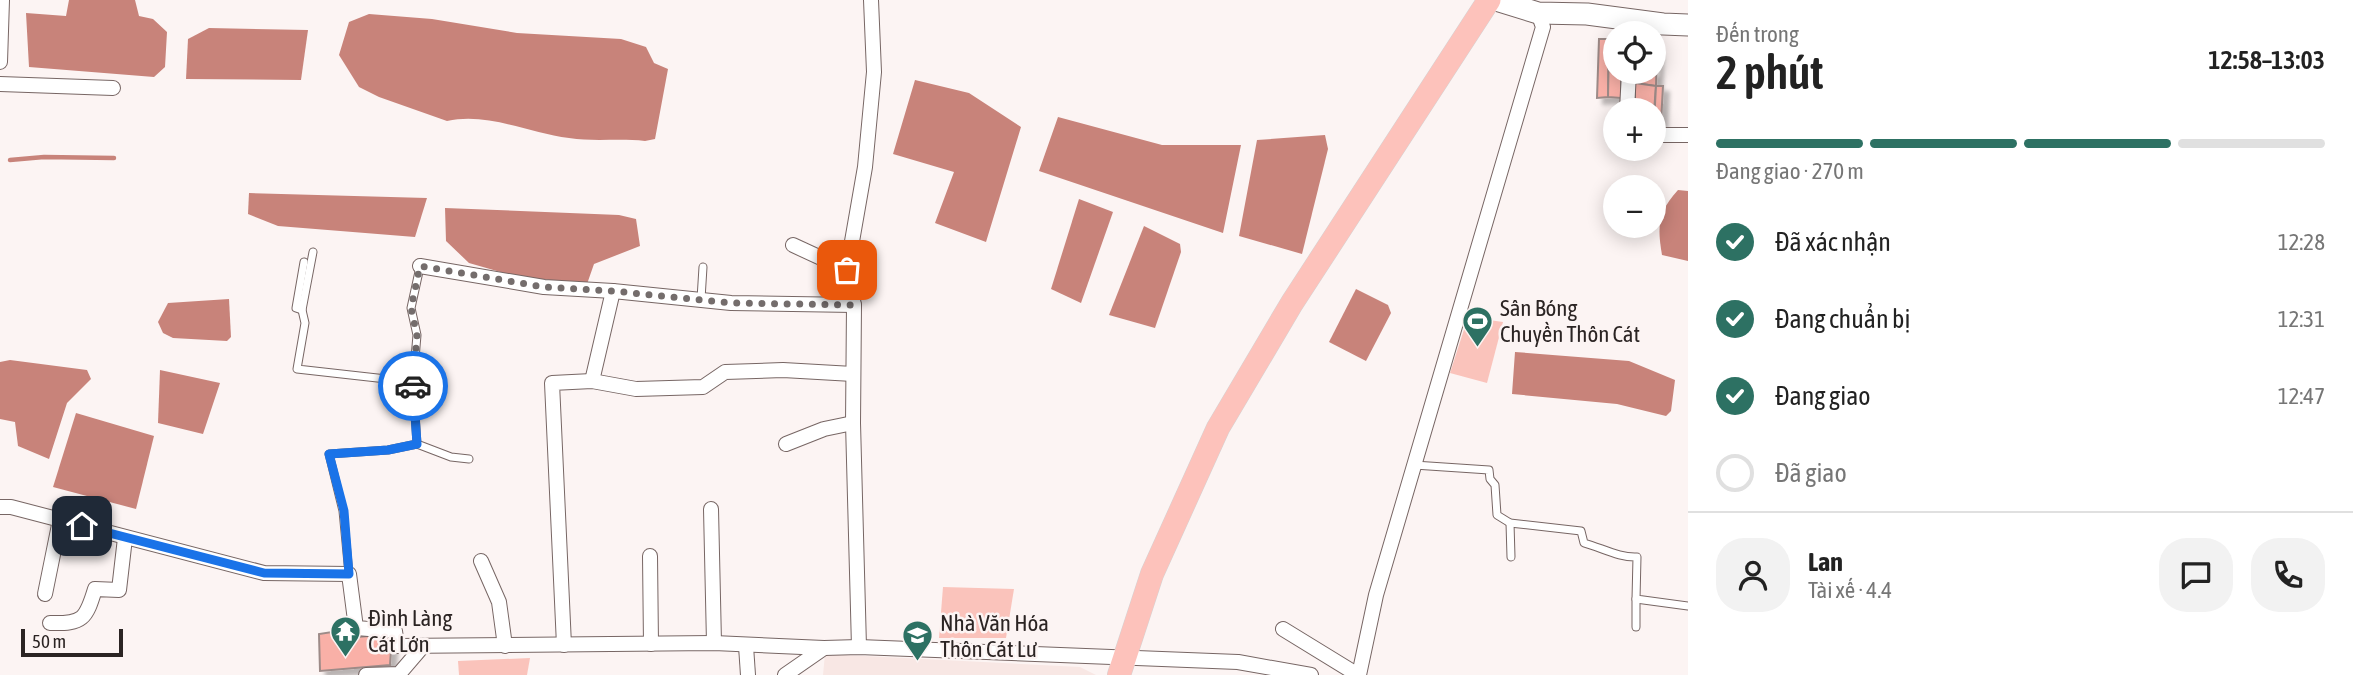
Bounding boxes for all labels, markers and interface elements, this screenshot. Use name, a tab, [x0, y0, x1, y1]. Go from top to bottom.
map controls	[1603, 21, 1666, 238]
button: locate	[1603, 21, 1666, 84]
text: Đến trong	[1716, 21, 1799, 47]
text: 12:58–13:03	[2208, 45, 2325, 75]
text: 2 phút	[1716, 46, 1824, 99]
button: +	[1603, 98, 1666, 161]
text: Đang giao · 270 m	[1716, 158, 1864, 184]
button: −	[1603, 175, 1666, 238]
icon: check	[1716, 223, 1754, 261]
text: Đã xác nhận	[1775, 227, 1891, 257]
text: 12:28	[2278, 229, 2325, 255]
pin	[817, 240, 877, 300]
icon: bag	[828, 251, 866, 289]
place label: Sân Bóng Chuyền Thôn Cát	[1500, 295, 1640, 347]
icon: check	[1716, 300, 1754, 338]
sports icon: Sân Bóng Chuyền Thôn Cát	[1460, 304, 1494, 348]
text: Đang chuẩn bị	[1775, 304, 1910, 334]
text: 12:31	[2278, 306, 2325, 332]
courier	[378, 351, 448, 421]
icon: car	[394, 367, 432, 405]
icon: check	[1716, 377, 1754, 415]
text: Đang giao	[1775, 381, 1870, 411]
text: 12:47	[2278, 383, 2325, 409]
text: Đã giao	[1775, 458, 1847, 488]
pin	[52, 496, 112, 556]
icon: home	[63, 507, 101, 545]
button: person	[1716, 538, 1790, 612]
button: chat	[2159, 538, 2233, 612]
button: phone	[2251, 538, 2325, 612]
text: Lan	[1808, 547, 1843, 577]
text: Tài xế · 4.4	[1808, 577, 1892, 603]
place label: Đình Làng Cát Lớn	[368, 605, 452, 657]
place label: Nhà Văn Hóa Thôn Cát Lư	[940, 610, 1049, 662]
temple icon: Đình Làng Cát Lớn	[328, 614, 362, 658]
school or university icon: Nhà Văn Hóa Thôn Cát Lư	[900, 619, 934, 663]
scale bar	[21, 626, 122, 658]
text: 50 m	[32, 630, 66, 652]

